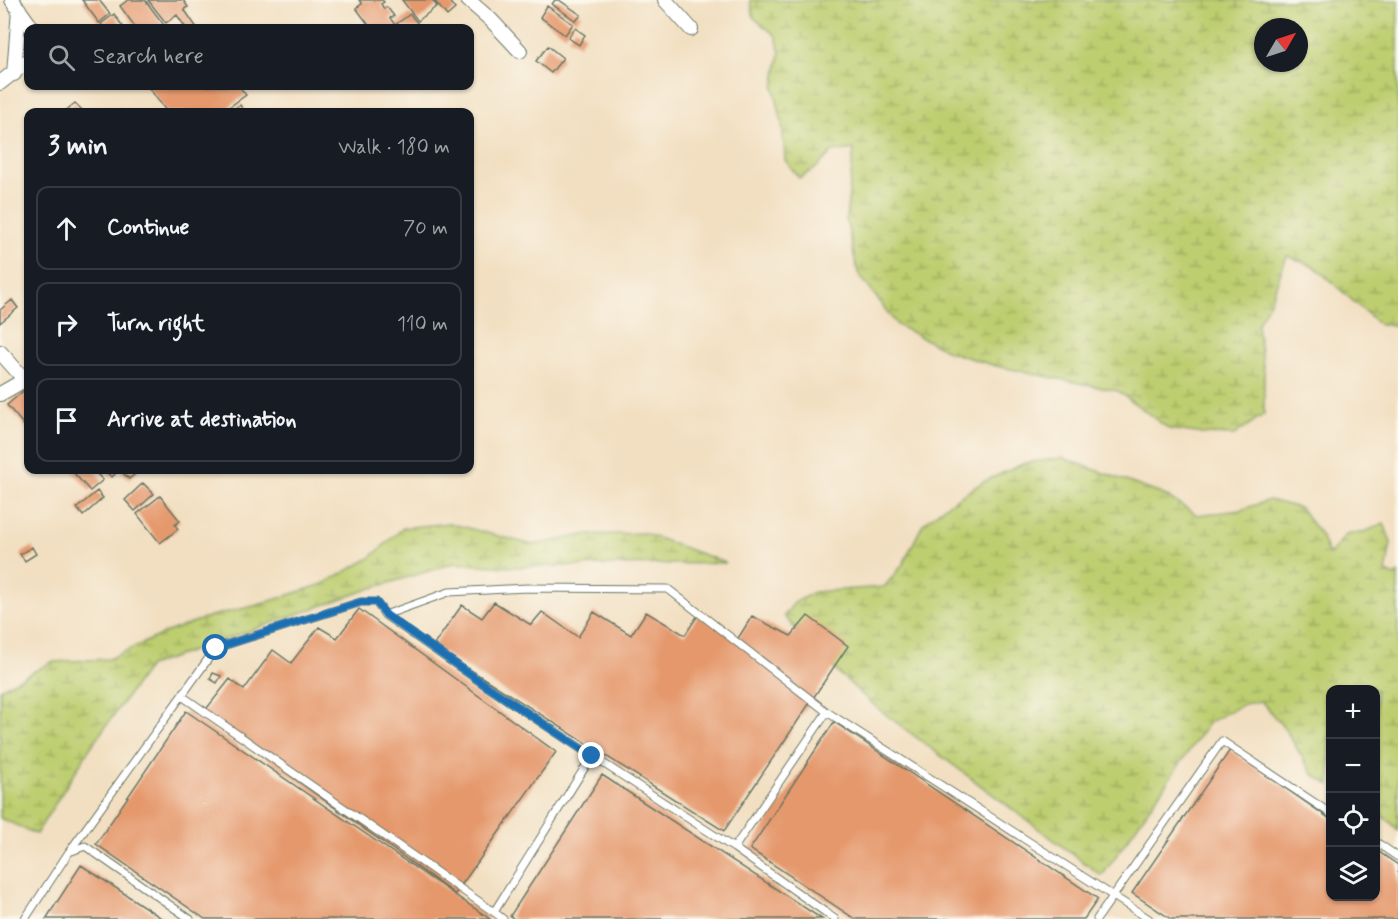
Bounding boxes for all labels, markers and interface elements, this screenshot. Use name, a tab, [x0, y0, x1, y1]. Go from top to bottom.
north arrow	[1254, 18, 1308, 72]
search box	[24, 24, 474, 90]
icon: search	[45, 41, 78, 74]
text: Search here	[93, 43, 204, 71]
text: 3 min	[48, 130, 108, 164]
text: Walk · 180 m	[338, 134, 450, 161]
icon: ahead	[50, 212, 83, 245]
text: Continue	[107, 214, 189, 242]
text: 70 m	[403, 215, 448, 242]
icon: right	[50, 308, 83, 341]
text: Turn right	[107, 310, 205, 338]
text: 110 m	[397, 311, 448, 338]
icon: arrive	[50, 404, 83, 437]
text: Arrive at destination	[107, 406, 297, 434]
route start	[202, 634, 228, 660]
map controls	[1326, 685, 1380, 901]
button: +	[1326, 685, 1380, 739]
button: −	[1326, 739, 1380, 793]
route end	[578, 742, 604, 768]
button: locate	[1326, 793, 1380, 847]
button: layers	[1326, 847, 1380, 901]

